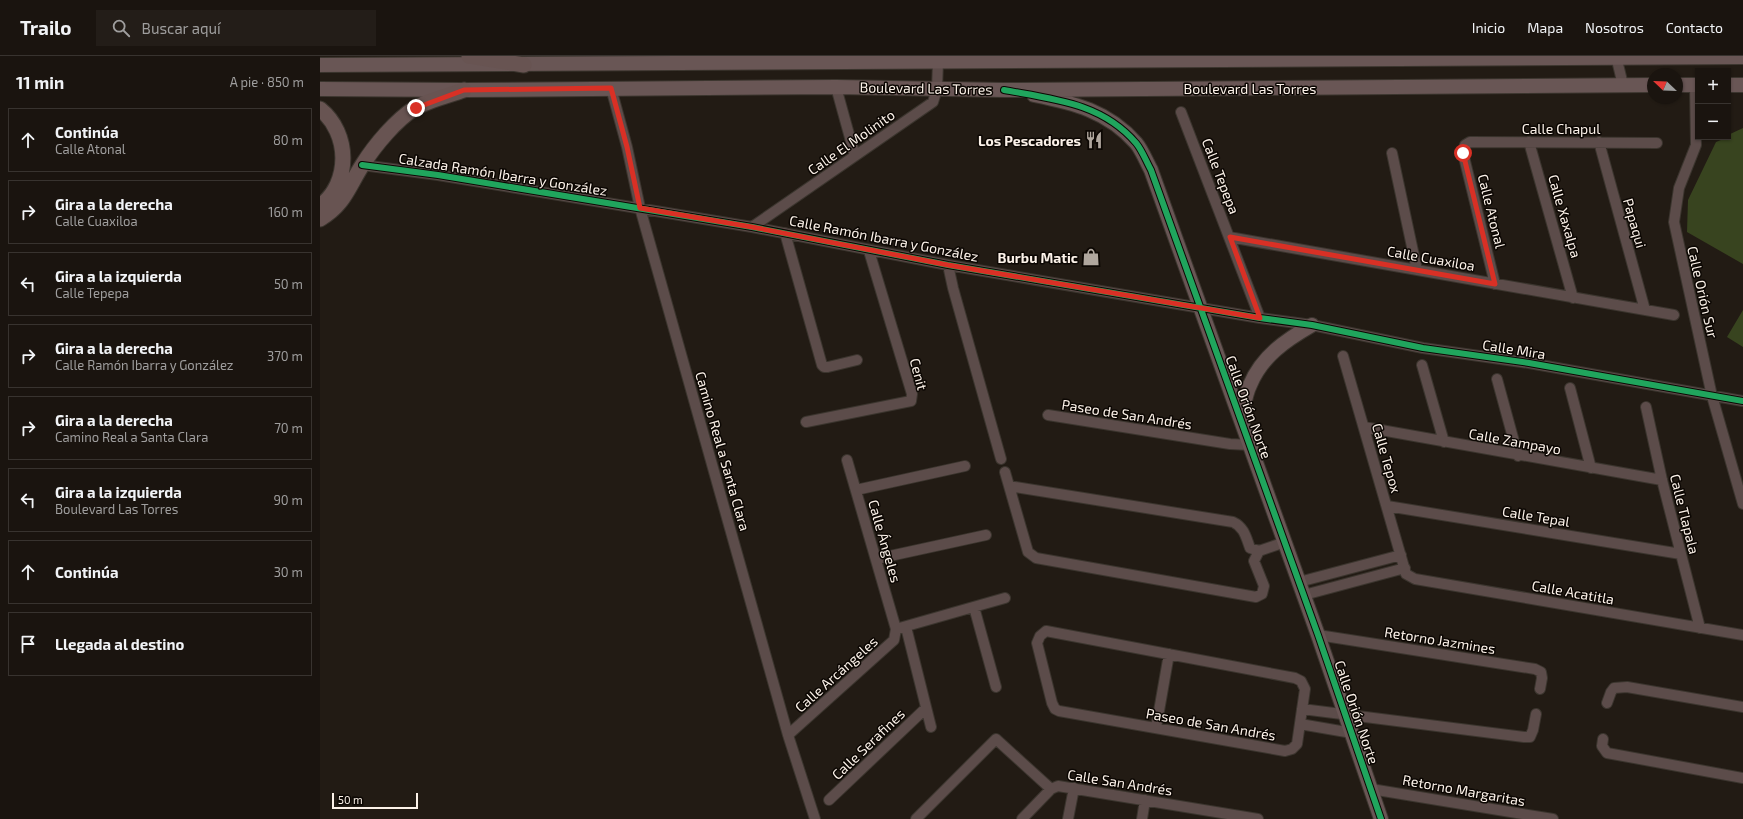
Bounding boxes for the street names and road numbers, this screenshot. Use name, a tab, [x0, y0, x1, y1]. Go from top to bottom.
street label: Boulevard Las Torres	[859, 78, 993, 98]
street label: Boulevard Las Torres	[1184, 80, 1316, 97]
street label: Calle El Molinito	[804, 106, 898, 178]
street label: Calle Chapul	[1522, 120, 1601, 137]
street label: Calle Tepepa	[1199, 136, 1243, 216]
street label: Calzada Ramón Ibarra y González	[397, 149, 609, 199]
street label: Calle Atonal	[1475, 172, 1510, 251]
street label: Calle Xaxalpa	[1545, 172, 1585, 260]
street label: Papaqui	[1620, 196, 1650, 250]
street label: Calle Ramón Ibarra y González	[788, 211, 980, 265]
street label: Calle Cuaxiloa	[1386, 242, 1476, 274]
street label: Calle Orión Sur	[1684, 244, 1722, 340]
street label: Calle Mira	[1481, 336, 1547, 362]
street label: Calle Orión Norte	[1222, 353, 1276, 461]
street label: Cenit	[907, 356, 931, 392]
street label: Camino Real a Santa Clara	[692, 369, 754, 533]
street label: Paseo de San Andrés	[1061, 395, 1193, 433]
street label: Calle Tepox	[1369, 421, 1405, 495]
street label: Calle Zampayo	[1467, 425, 1563, 458]
street label: Calle Tlapala	[1667, 472, 1703, 556]
street label: Calle Ángeles	[865, 498, 905, 584]
street label: Calle Tepal	[1501, 502, 1572, 530]
street label: Calle Acatitla	[1530, 576, 1616, 608]
street label: Retorno Jazmines	[1383, 623, 1497, 657]
street label: Calle Arcángeles	[791, 633, 881, 715]
street label: Calle Orión Norte	[1331, 658, 1383, 766]
street label: Paseo de San Andrés	[1145, 704, 1277, 744]
street label: Calle Serafines	[828, 705, 908, 783]
street label: Calle San Andrés	[1066, 765, 1174, 799]
street label: Retorno Margaritas	[1401, 771, 1527, 809]

